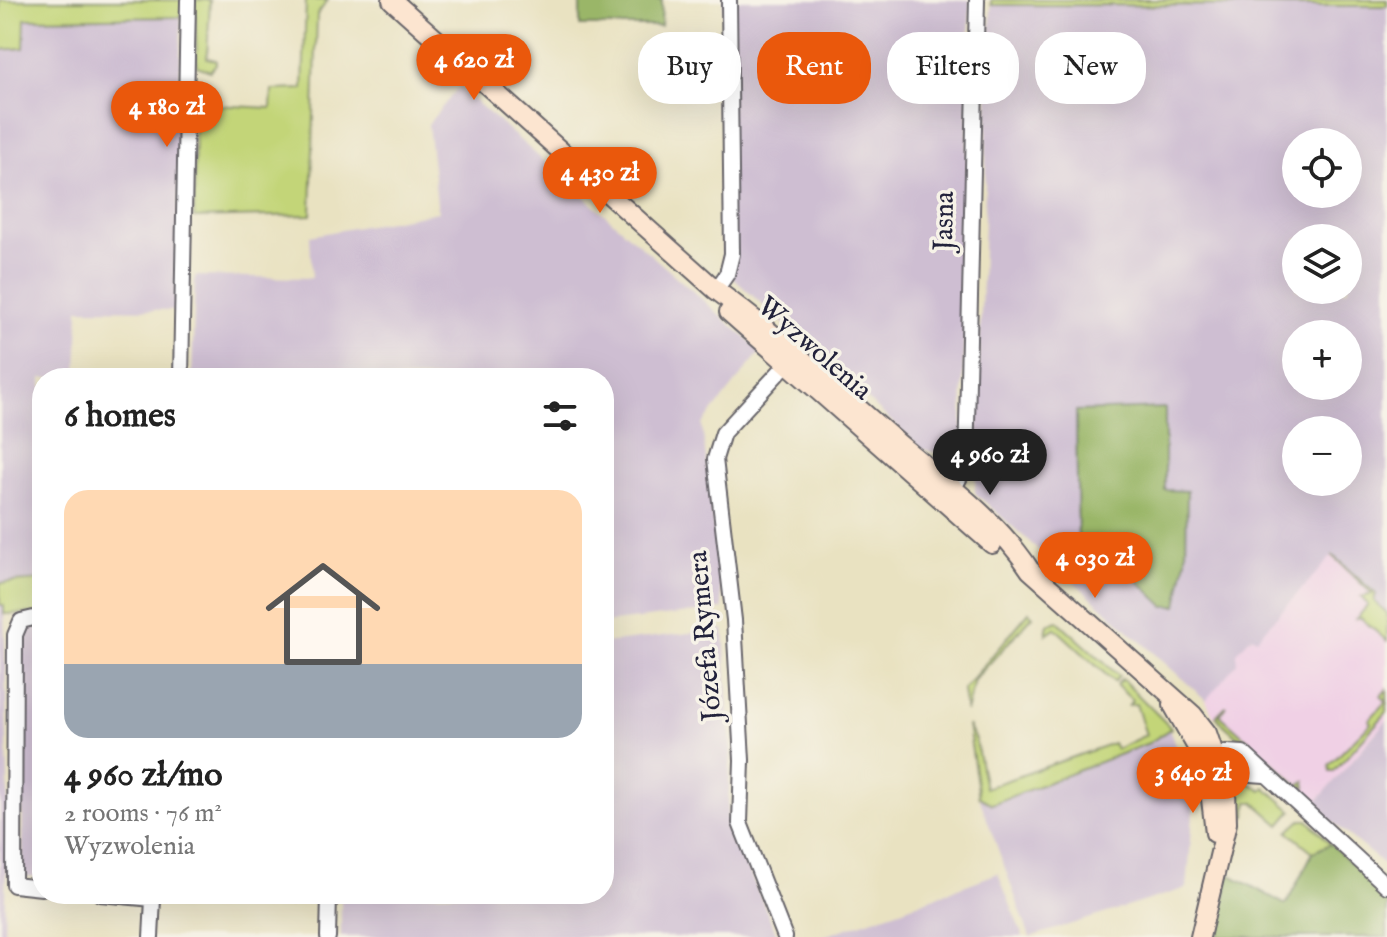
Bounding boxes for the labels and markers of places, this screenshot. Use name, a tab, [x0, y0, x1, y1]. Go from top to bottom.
pin: 4 620 zł	[391, 34, 557, 102]
pin: 4 180 zł	[84, 81, 250, 149]
pin: 4 430 zł	[517, 147, 683, 215]
pin: 4 960 zł	[907, 429, 1073, 497]
pin: 4 030 zł	[1012, 532, 1178, 600]
pin: 3 640 zł	[1110, 747, 1276, 815]

